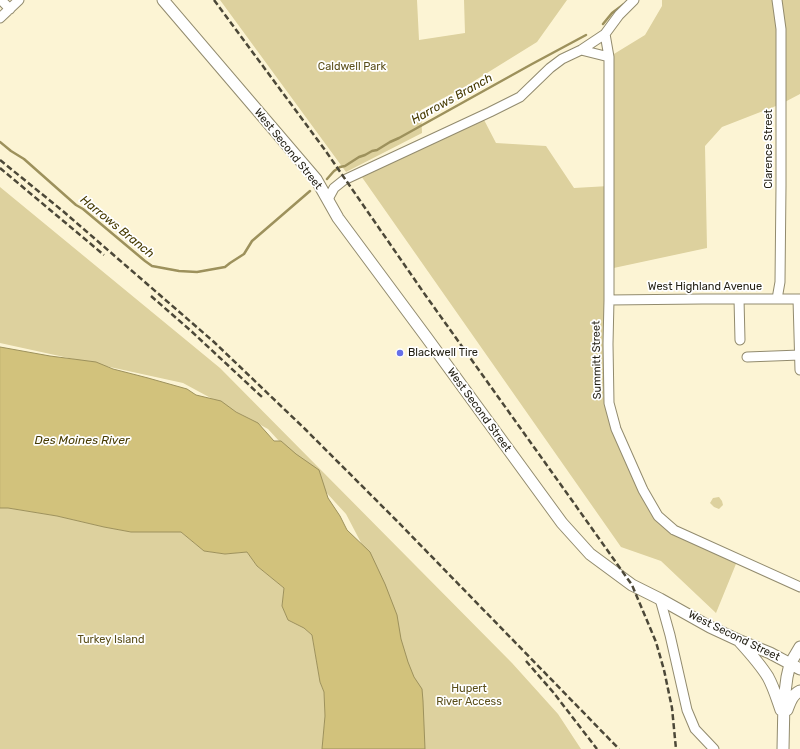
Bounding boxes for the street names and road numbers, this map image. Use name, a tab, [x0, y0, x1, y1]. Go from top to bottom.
street label: West Second Street	[251, 106, 325, 192]
street label: Clarence Street	[762, 109, 776, 189]
street label: West Highland Avenue	[648, 280, 762, 294]
street label: Summitt Street	[590, 320, 604, 400]
street label: West Second Street	[444, 365, 514, 455]
street label: West Second Street	[686, 608, 782, 664]

